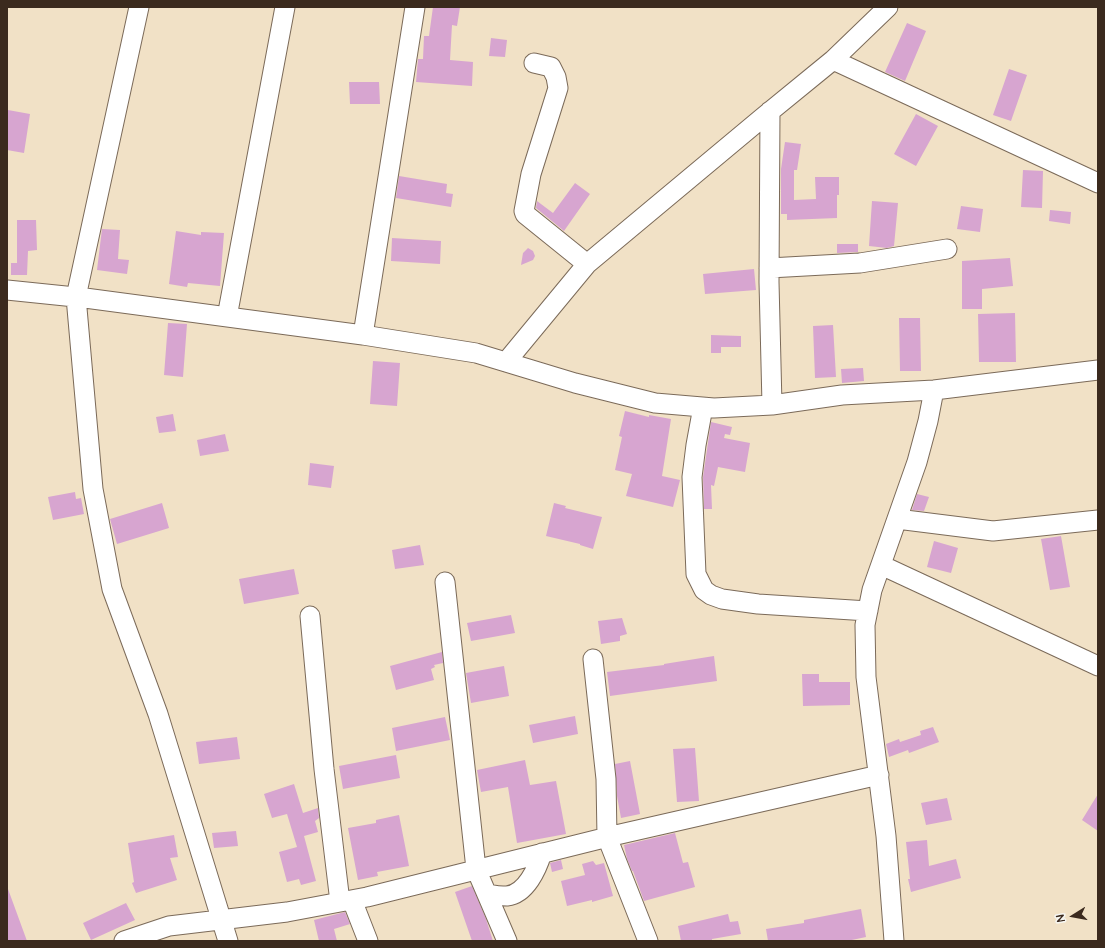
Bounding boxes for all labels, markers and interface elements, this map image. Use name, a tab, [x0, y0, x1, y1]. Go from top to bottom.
north arrow	[1053, 896, 1093, 936]
text: N	[1053, 914, 1069, 923]

